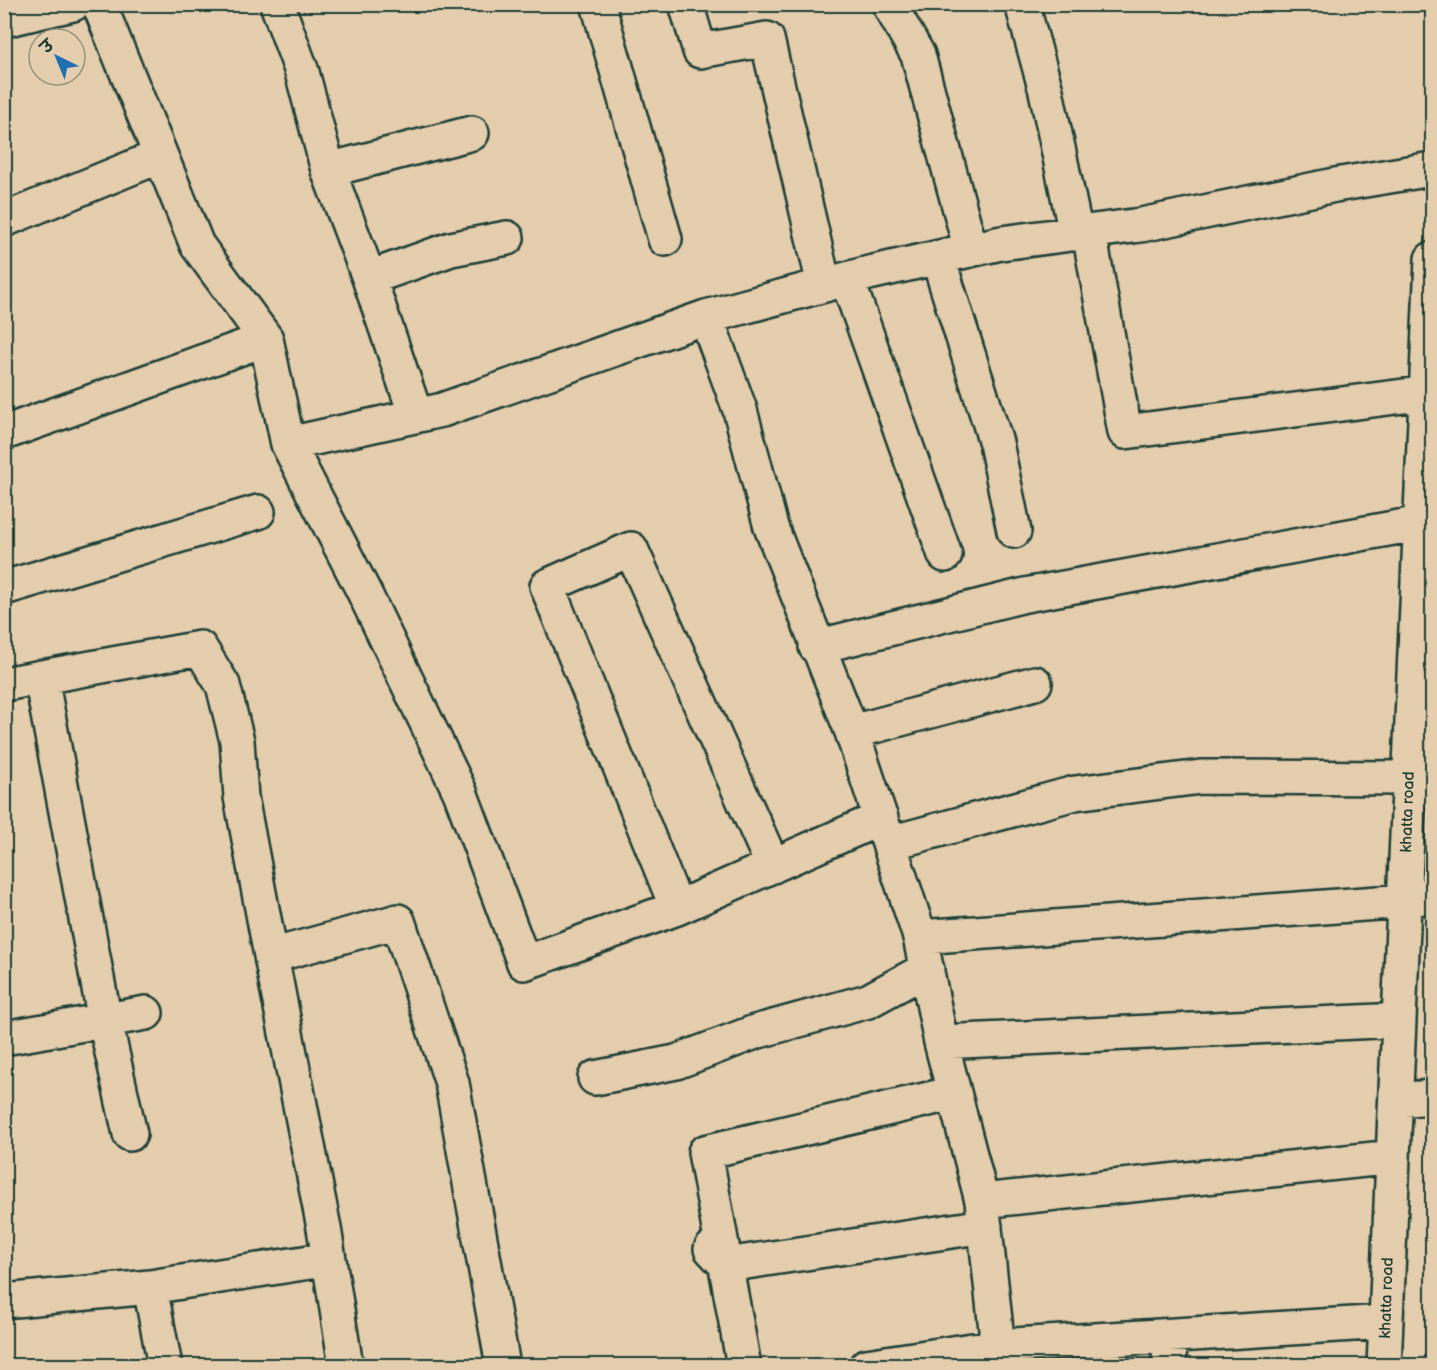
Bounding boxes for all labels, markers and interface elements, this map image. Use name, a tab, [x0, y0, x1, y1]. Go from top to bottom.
north arrow	[27, 27, 87, 87]
text: उ	[36, 36, 59, 59]
street label: khatta road	[1397, 771, 1419, 853]
street label: khatta road	[1376, 1257, 1398, 1339]

